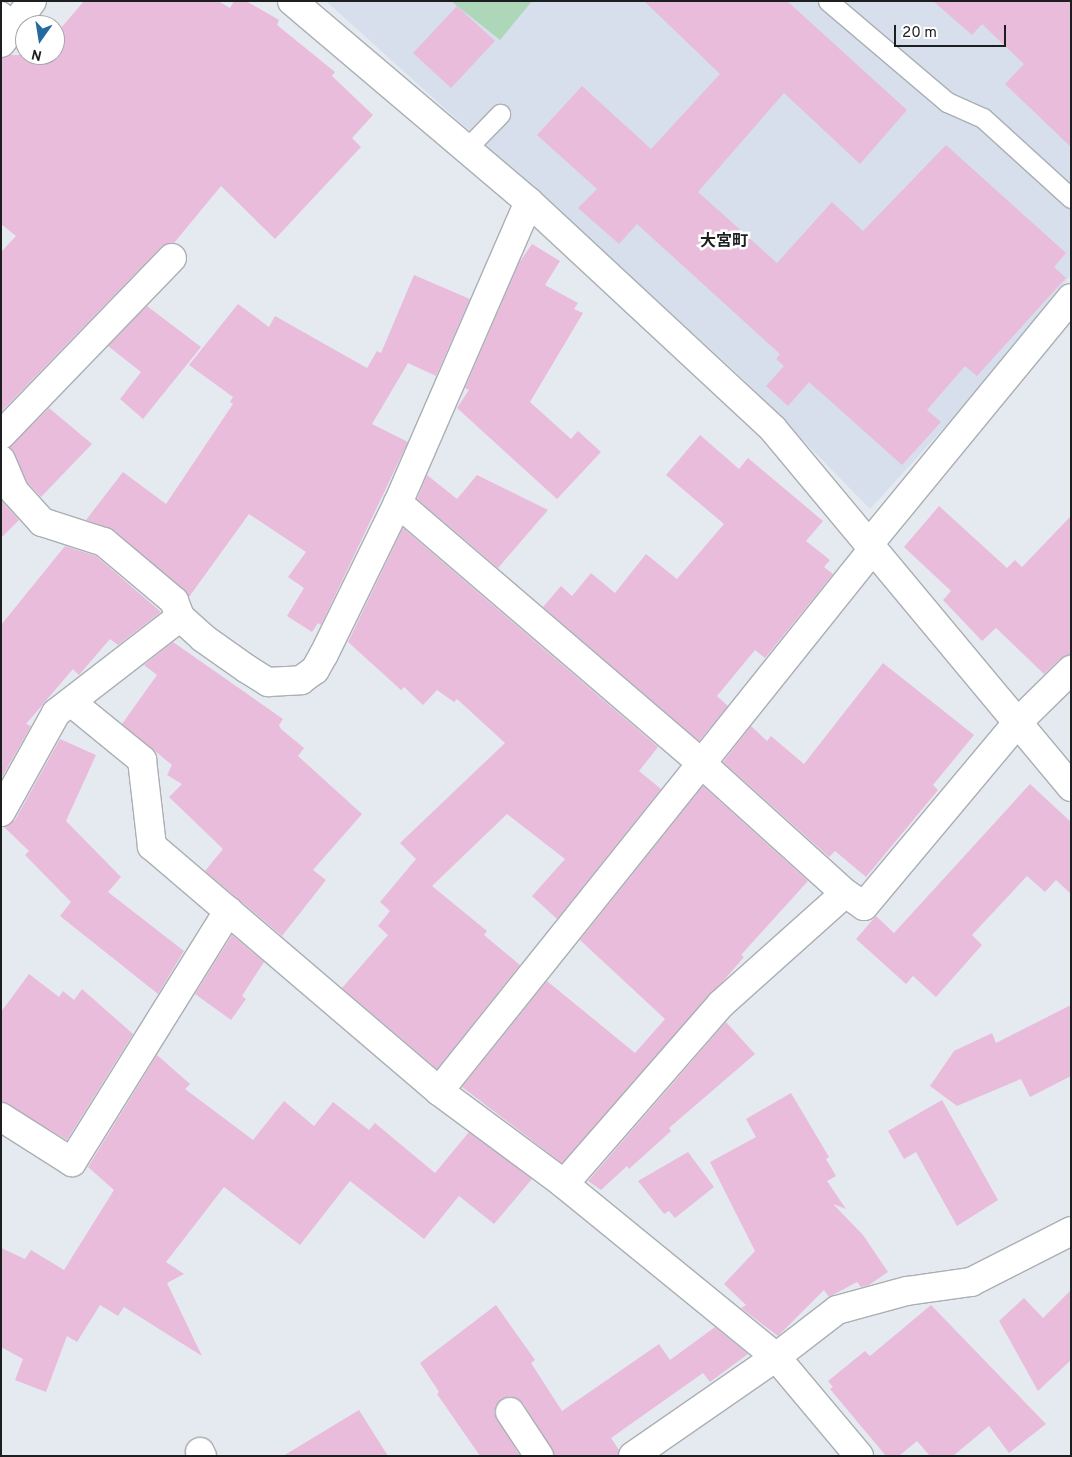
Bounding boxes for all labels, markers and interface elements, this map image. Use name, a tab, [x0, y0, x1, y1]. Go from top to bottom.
north arrow	[15, 15, 65, 65]
scale bar	[897, 15, 1010, 47]
text: 20 m	[902, 24, 937, 43]
text: N	[30, 45, 44, 64]
district label: 大宮町	[700, 232, 748, 252]

